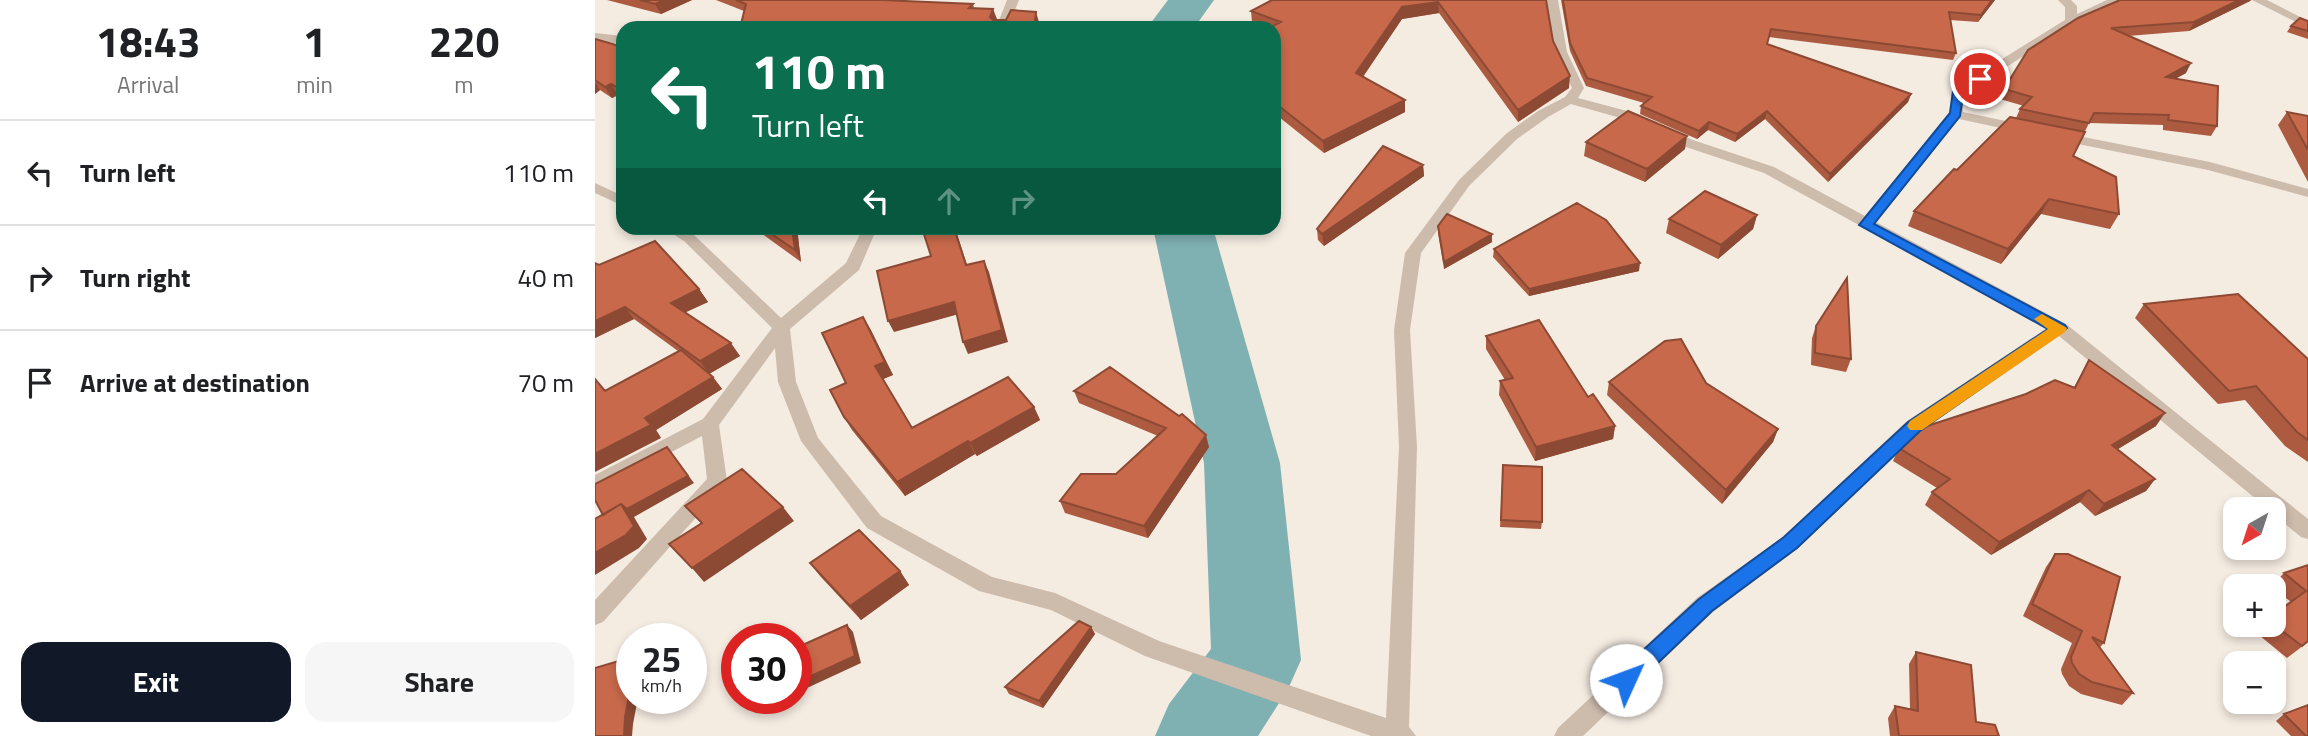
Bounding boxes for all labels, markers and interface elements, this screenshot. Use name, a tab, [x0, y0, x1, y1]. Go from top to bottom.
text: 18:43	[96, 9, 201, 73]
text: 1	[303, 9, 326, 73]
text: 220	[429, 9, 499, 73]
text: 110 m	[752, 33, 886, 108]
icon: left	[637, 49, 728, 140]
pin	[1950, 49, 2010, 109]
icon: arrive	[1961, 60, 1999, 98]
text: Arrival	[117, 67, 179, 102]
text: min	[296, 67, 333, 102]
text: m	[454, 67, 474, 102]
text: Turn left	[752, 101, 864, 149]
text: Turn left	[80, 153, 175, 192]
text: 110 m	[503, 153, 574, 192]
icon: left	[21, 154, 59, 192]
icon: left	[857, 182, 895, 220]
icon: ahead	[930, 182, 968, 220]
icon: right	[1003, 182, 1041, 220]
text: Turn right	[80, 258, 191, 297]
text: 40 m	[517, 258, 574, 297]
icon: right	[21, 259, 59, 297]
text: Arrive at destination	[80, 363, 310, 402]
text: 70 m	[517, 363, 574, 402]
icon: arrive	[21, 364, 59, 402]
north arrow	[2223, 497, 2285, 560]
map controls	[2223, 497, 2286, 714]
button: +	[2223, 574, 2286, 637]
speed limit sign: 30	[721, 623, 812, 714]
text: 25	[642, 632, 681, 686]
button: Exit	[21, 642, 291, 722]
button: Share	[305, 642, 574, 722]
position arrow	[1589, 643, 1663, 717]
button: −	[2223, 651, 2286, 714]
text: km/h	[641, 672, 682, 699]

